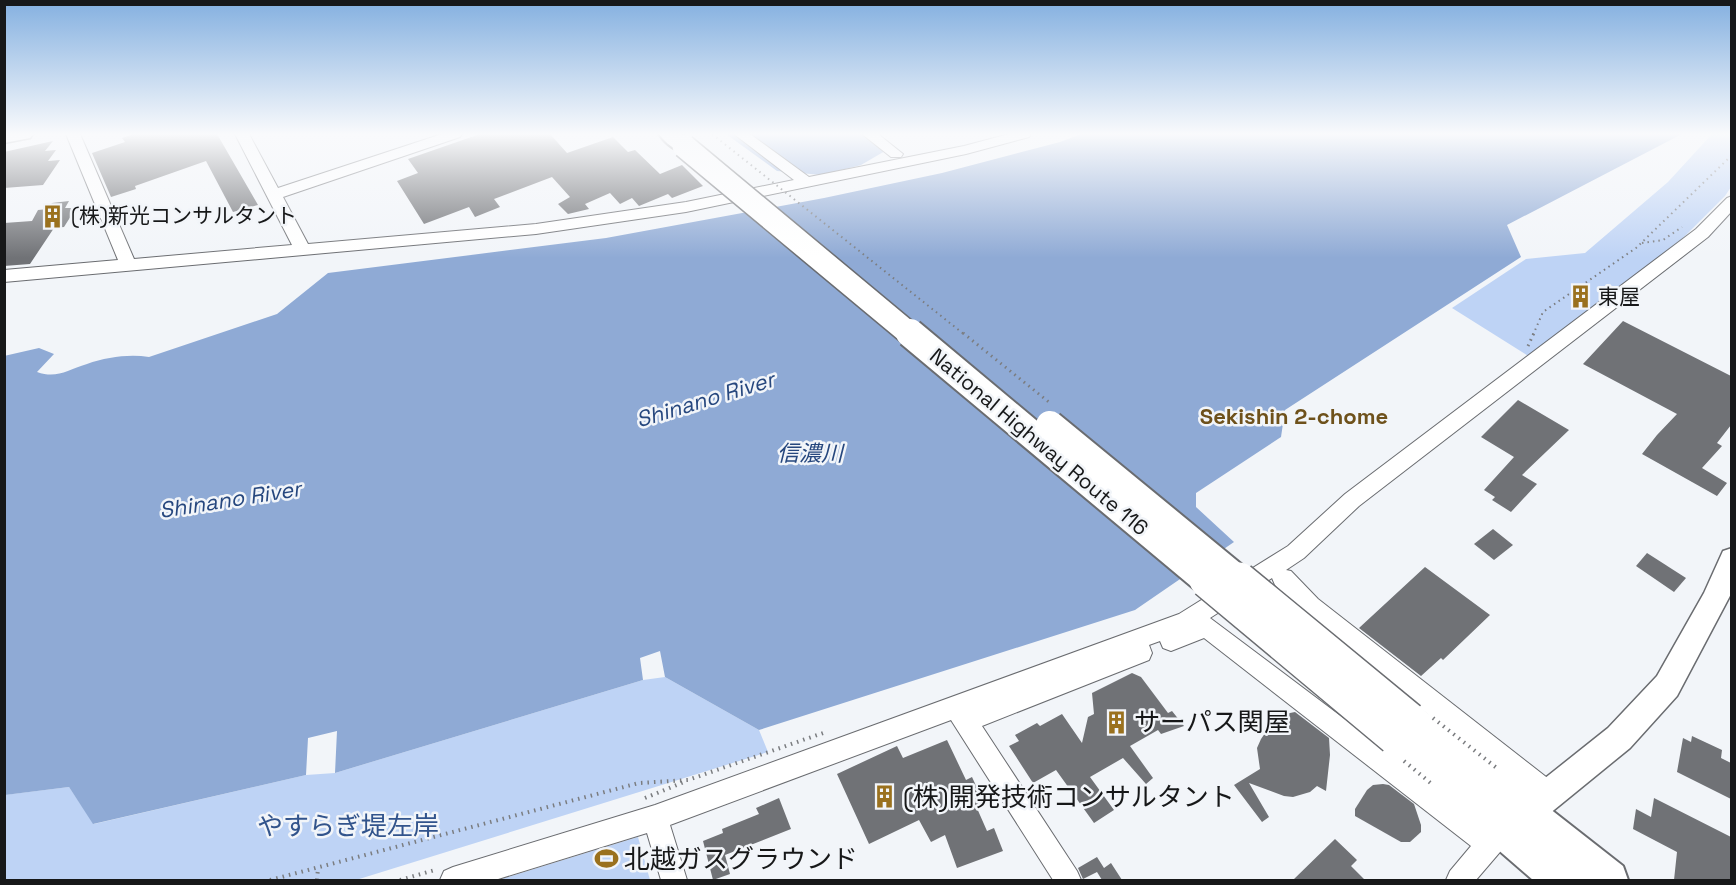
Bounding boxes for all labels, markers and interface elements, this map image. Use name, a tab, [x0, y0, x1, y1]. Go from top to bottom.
place label: (株)新光コンサルタント	[71, 202, 297, 229]
building icon: (株)新光コンサルタント	[40, 203, 66, 229]
place label: 東屋	[1598, 283, 1640, 310]
building icon: 東屋	[1567, 284, 1593, 310]
street label: National Highway Route 116	[925, 342, 1154, 541]
water label: Shinano River	[632, 364, 780, 433]
district label: Sekishin 2-chome	[1200, 402, 1388, 430]
water label: 信濃川	[777, 439, 845, 467]
water label: Shinano River	[157, 474, 306, 524]
place label: サーパス関屋	[1134, 705, 1290, 739]
building icon: サーパス関屋	[1103, 709, 1129, 735]
place label: (株)開発技術コンサルタント	[903, 780, 1235, 814]
building icon: (株)開発技術コンサルタント	[872, 784, 898, 810]
park label: やすらぎ堤左岸	[257, 809, 439, 843]
place label: 北越ガスグラウンド	[624, 842, 858, 876]
sports icon: 北越ガスグラウンド	[593, 846, 619, 872]

